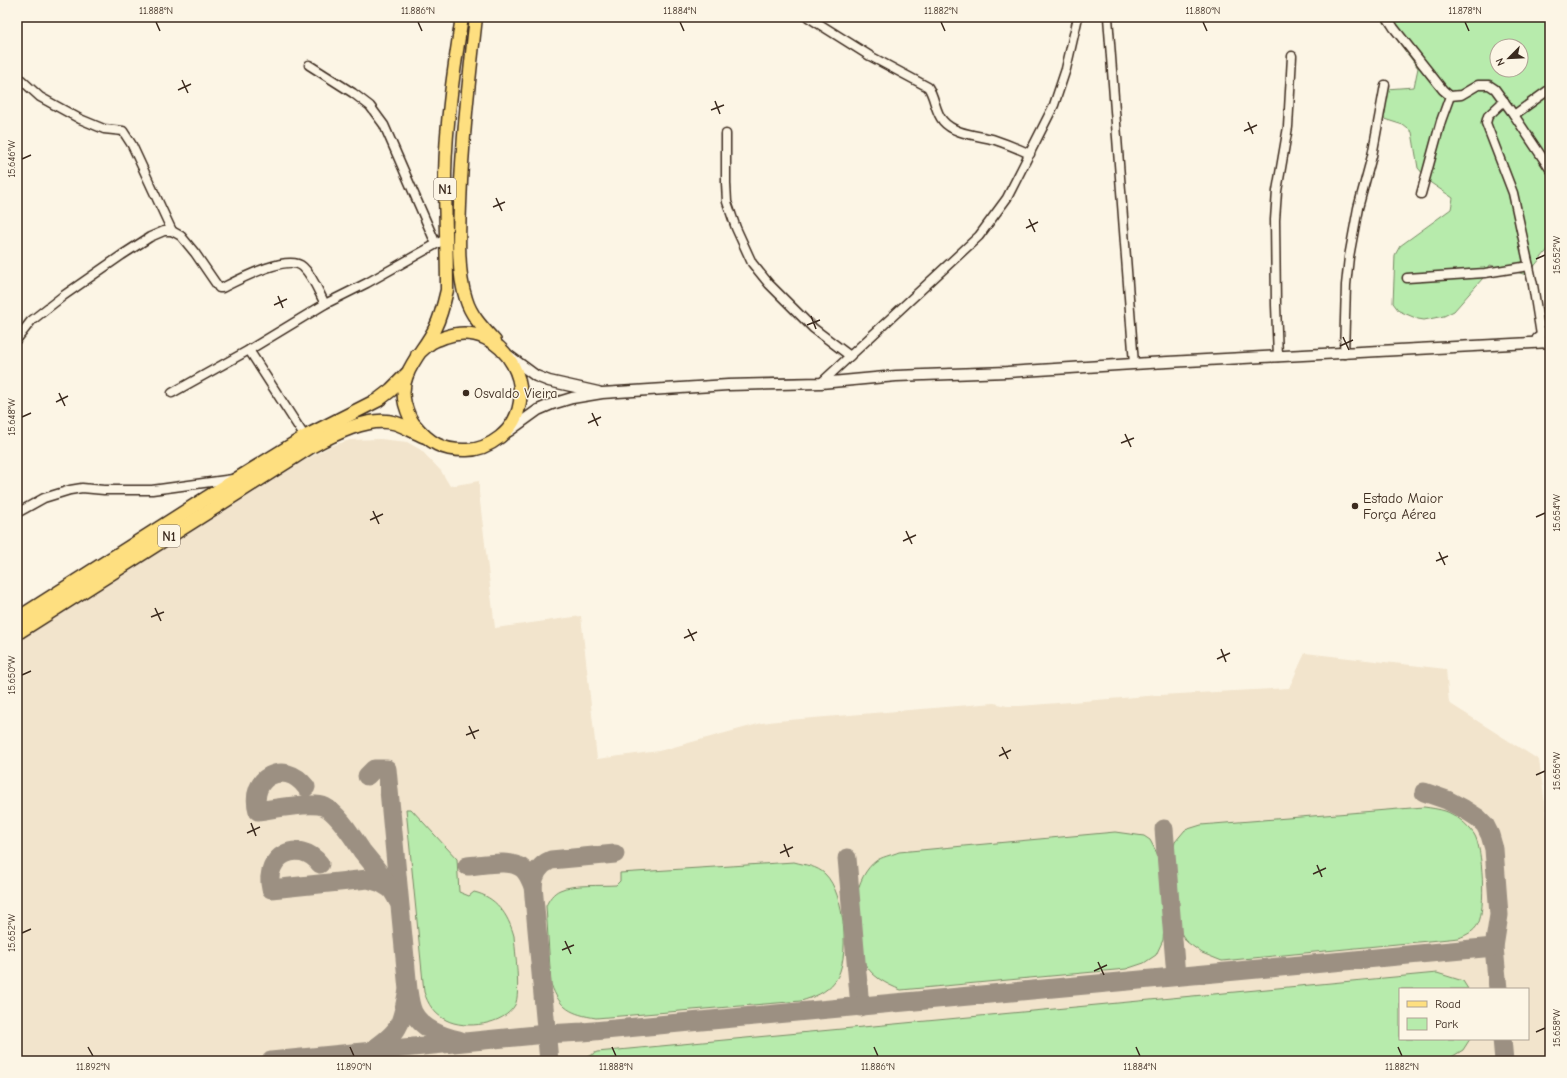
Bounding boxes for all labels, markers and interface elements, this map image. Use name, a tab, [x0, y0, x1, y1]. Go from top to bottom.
text: 11.888°N	[139, 5, 173, 17]
text: 11.886°N	[401, 5, 435, 17]
text: 11.884°N	[663, 5, 697, 17]
text: 11.882°N	[924, 5, 958, 17]
text: 11.880°N	[1186, 5, 1220, 17]
text: 11.878°N	[1448, 5, 1482, 17]
north arrow	[1489, 38, 1529, 78]
text: N	[1493, 56, 1508, 68]
text: 15.646°W	[6, 140, 18, 178]
road number: N1	[434, 178, 456, 200]
text: 15.652°W	[1551, 236, 1563, 274]
place label: Osvaldo Vieira	[474, 385, 558, 402]
marker: Osvaldo Vieira	[461, 388, 471, 398]
text: 15.648°W	[6, 398, 18, 436]
place label: Estado Maior Força Aérea	[1363, 490, 1443, 523]
text: 15.654°W	[1551, 494, 1563, 532]
marker: Estado Maior Força Aérea	[1350, 501, 1360, 511]
road number: N1	[158, 525, 180, 547]
text: 15.650°W	[6, 655, 18, 694]
text: 15.656°W	[1551, 752, 1563, 790]
text: 15.652°W	[6, 914, 18, 952]
legend	[1399, 988, 1529, 1040]
text: Road	[1435, 997, 1461, 1011]
text: 15.658°W	[1551, 1009, 1563, 1047]
text: Park	[1435, 1017, 1458, 1031]
text: 11.892°N	[76, 1061, 110, 1073]
text: 11.890°N	[336, 1061, 372, 1073]
text: 11.888°N	[599, 1061, 633, 1073]
text: 11.886°N	[861, 1061, 895, 1073]
text: 11.884°N	[1123, 1061, 1157, 1073]
text: 11.882°N	[1385, 1061, 1419, 1073]

